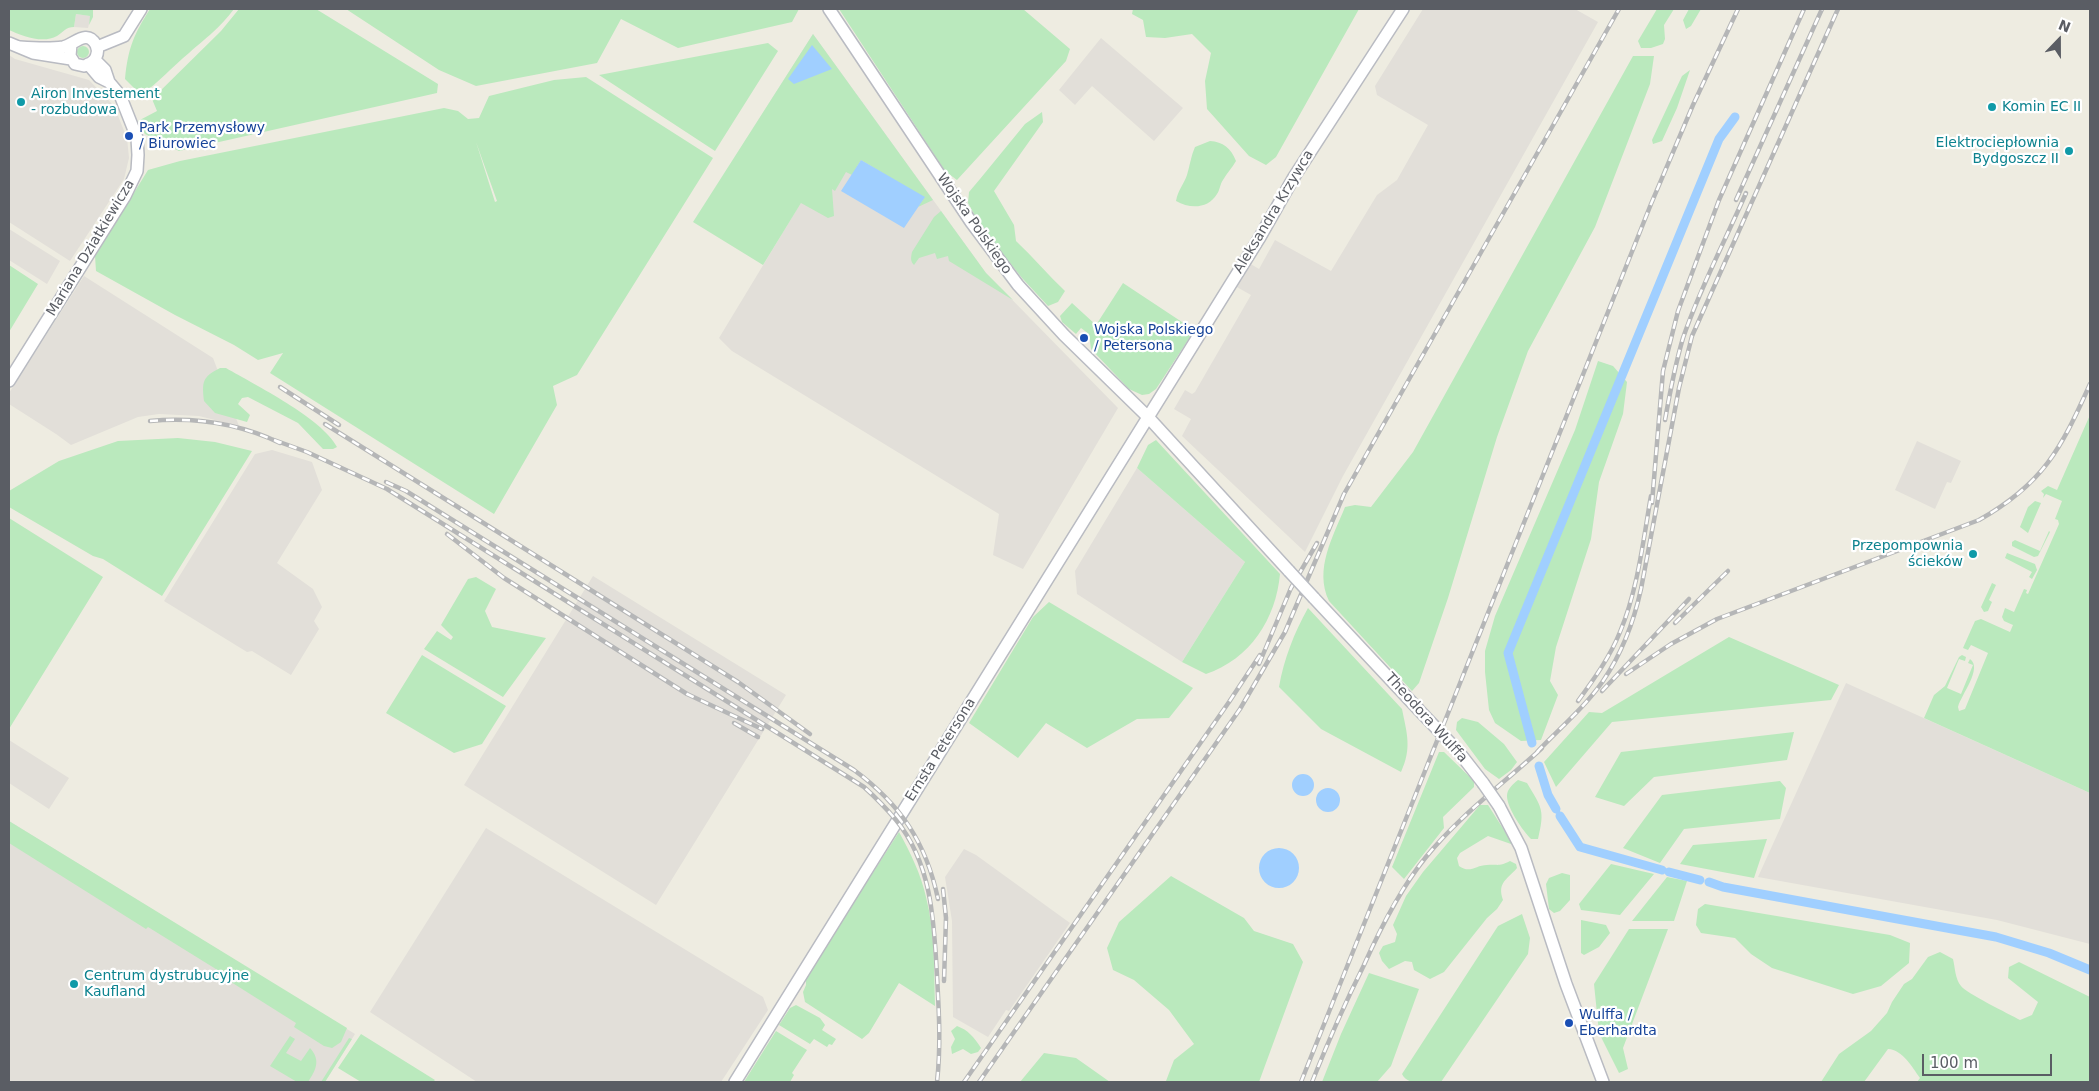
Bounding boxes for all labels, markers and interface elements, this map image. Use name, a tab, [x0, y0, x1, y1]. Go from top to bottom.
north arrow	[2034, 15, 2084, 65]
text: N	[2056, 16, 2073, 36]
place label: Airon Investement - rozbudowa	[31, 86, 160, 118]
marker: Airon Investement - rozbudowa	[15, 96, 27, 108]
place label: Komin EC II	[2002, 99, 2081, 115]
marker: Komin EC II	[1986, 101, 1998, 113]
place label: Park Przemysłowy / Biurowiec	[139, 120, 265, 152]
marker: Park Przemysłowy / Biurowiec	[123, 130, 135, 142]
place label: Elektrociepłownia Bydgoszcz II	[1936, 135, 2059, 168]
marker: Elektrociepłownia Bydgoszcz II	[2063, 145, 2075, 157]
street label: Aleksandra Krzywca	[1231, 147, 1317, 277]
street label: Wojska Polskiego	[933, 170, 1015, 278]
street label: Mariana Dziatkiewicza	[44, 177, 138, 319]
place label: Wojska Polskiego / Petersona	[1094, 322, 1213, 354]
marker: Wojska Polskiego / Petersona	[1078, 332, 1090, 344]
place label: Przepompownia ścieków	[1852, 538, 1963, 570]
marker: Przepompownia ścieków	[1967, 548, 1979, 560]
street label: Theodora Wulffa	[1381, 670, 1471, 766]
street label: Ernsta Petersona	[902, 695, 980, 805]
place label: Centrum dystrubucyjne Kaufland	[84, 968, 249, 1000]
marker: Centrum dystrubucyjne Kaufland	[68, 978, 80, 990]
place label: Wulffa / Eberhardta	[1579, 1007, 1657, 1040]
marker: Wulffa / Eberhardta	[1563, 1017, 1575, 1029]
scale bar	[1924, 1044, 2054, 1076]
text: 100 m	[1930, 1054, 1978, 1072]

